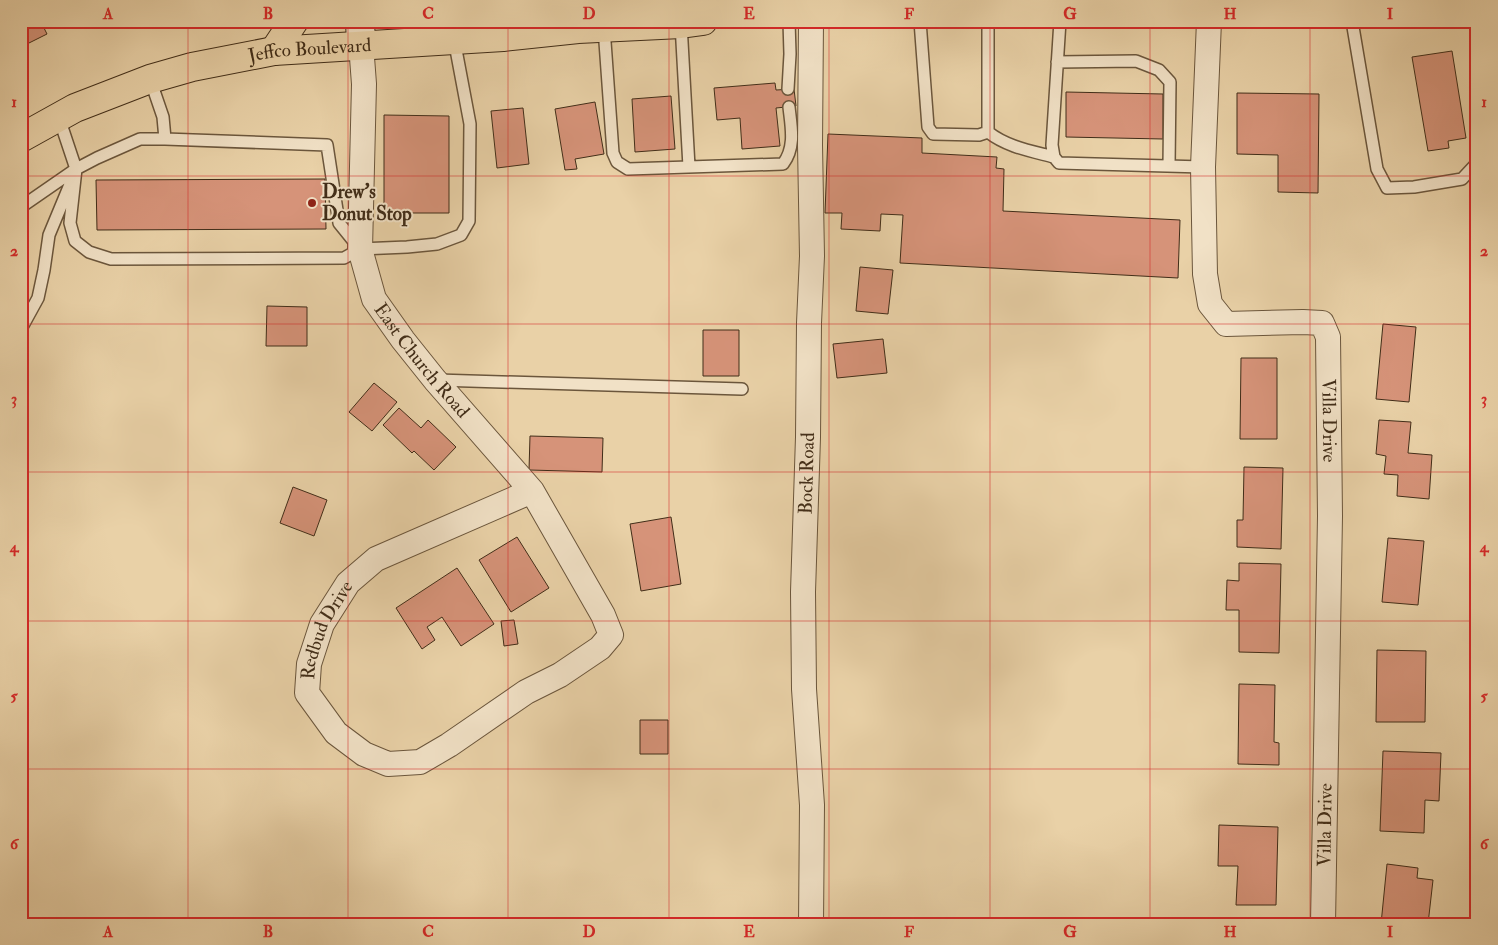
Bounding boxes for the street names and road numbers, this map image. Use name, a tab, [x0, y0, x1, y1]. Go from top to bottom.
street label: Jeffco Boulevard	[245, 33, 372, 68]
street label: East Church Road	[369, 298, 475, 423]
street label: Villa Drive	[1316, 379, 1341, 463]
street label: Bock Road	[794, 432, 820, 515]
street label: Redbud Drive	[296, 576, 358, 680]
street label: Villa Drive	[1312, 783, 1338, 867]

